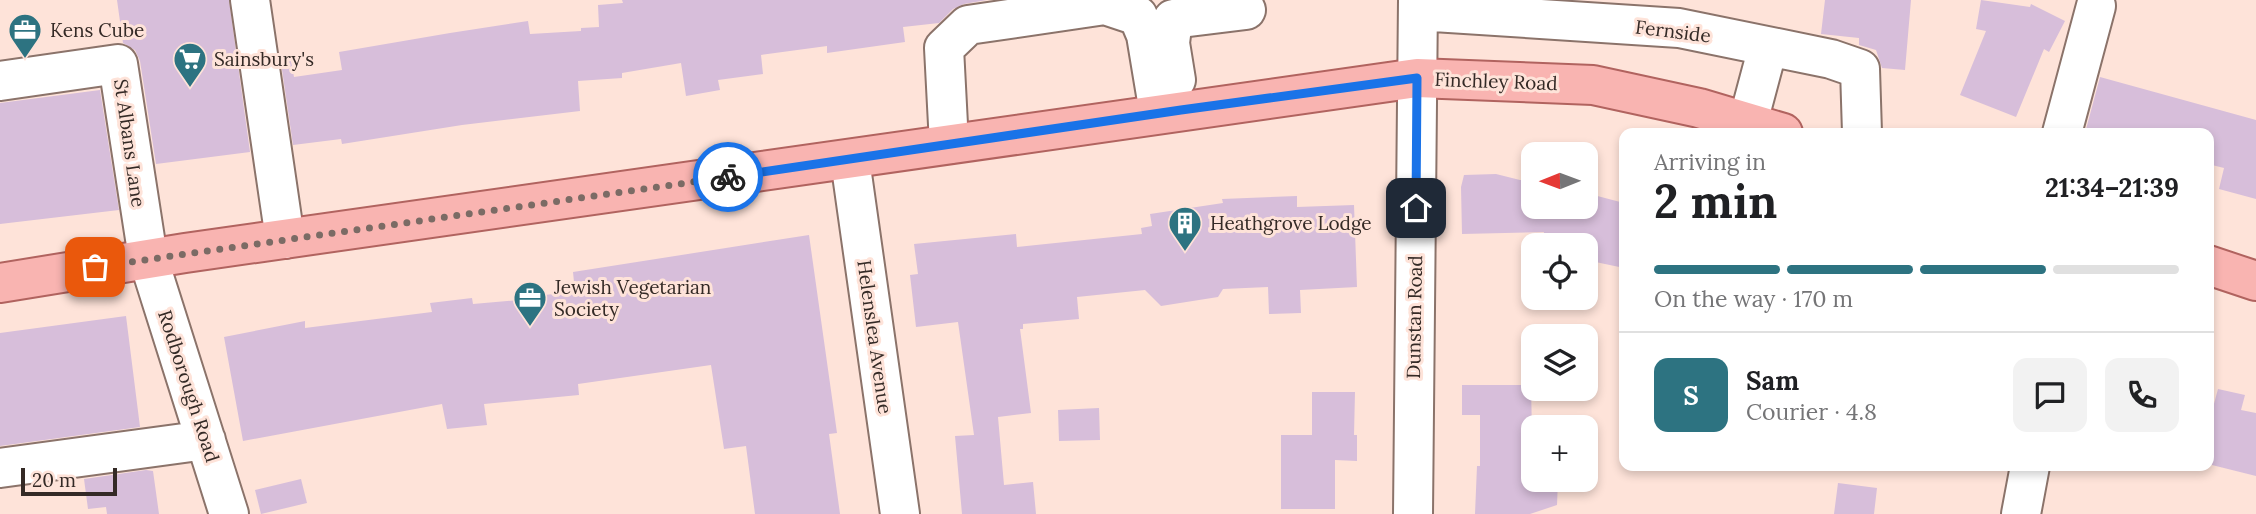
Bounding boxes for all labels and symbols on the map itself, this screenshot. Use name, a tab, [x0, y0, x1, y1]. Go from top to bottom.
office icon: Kens Cube	[6, 11, 44, 60]
street label: Fernside	[1634, 14, 1712, 48]
place label: Kens Cube	[50, 18, 144, 42]
supermarket icon: Sainsbury's	[171, 40, 209, 89]
place label: Sainsbury's	[214, 47, 314, 71]
street label: Finchley Road	[1434, 67, 1558, 95]
street label: St Albans Lane	[109, 77, 151, 209]
courier	[693, 142, 763, 212]
north arrow	[1521, 142, 1598, 219]
pin	[1386, 178, 1446, 238]
building icon: Heathgrove Lodge	[1166, 204, 1204, 253]
place label: Heathgrove Lodge	[1210, 211, 1372, 235]
pin	[65, 237, 125, 297]
street label: Dunstan Road	[1401, 255, 1427, 379]
street label: Helenslea Avenue	[852, 258, 898, 416]
place label: Jewish Vegetarian Society	[553, 275, 711, 321]
office icon: Jewish Vegetarian Society	[511, 279, 549, 328]
street label: Rodborough Road	[153, 307, 225, 465]
scale bar	[21, 465, 117, 497]

